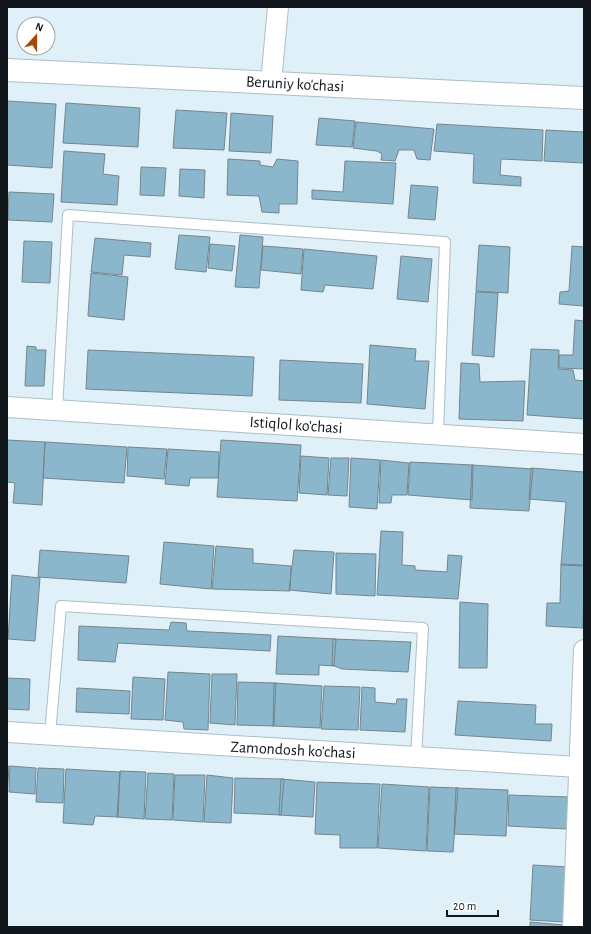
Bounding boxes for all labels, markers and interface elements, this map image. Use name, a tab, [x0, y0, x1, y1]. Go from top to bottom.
north arrow	[16, 16, 56, 56]
text: N	[34, 21, 45, 34]
street label: Beruniy ko'chasi	[245, 73, 345, 96]
street label: Istiqlol ko'chasi	[249, 414, 343, 436]
street label: Zamondosh ko'chasi	[230, 739, 356, 761]
scale bar	[447, 892, 498, 918]
text: 20 m	[453, 900, 476, 912]

